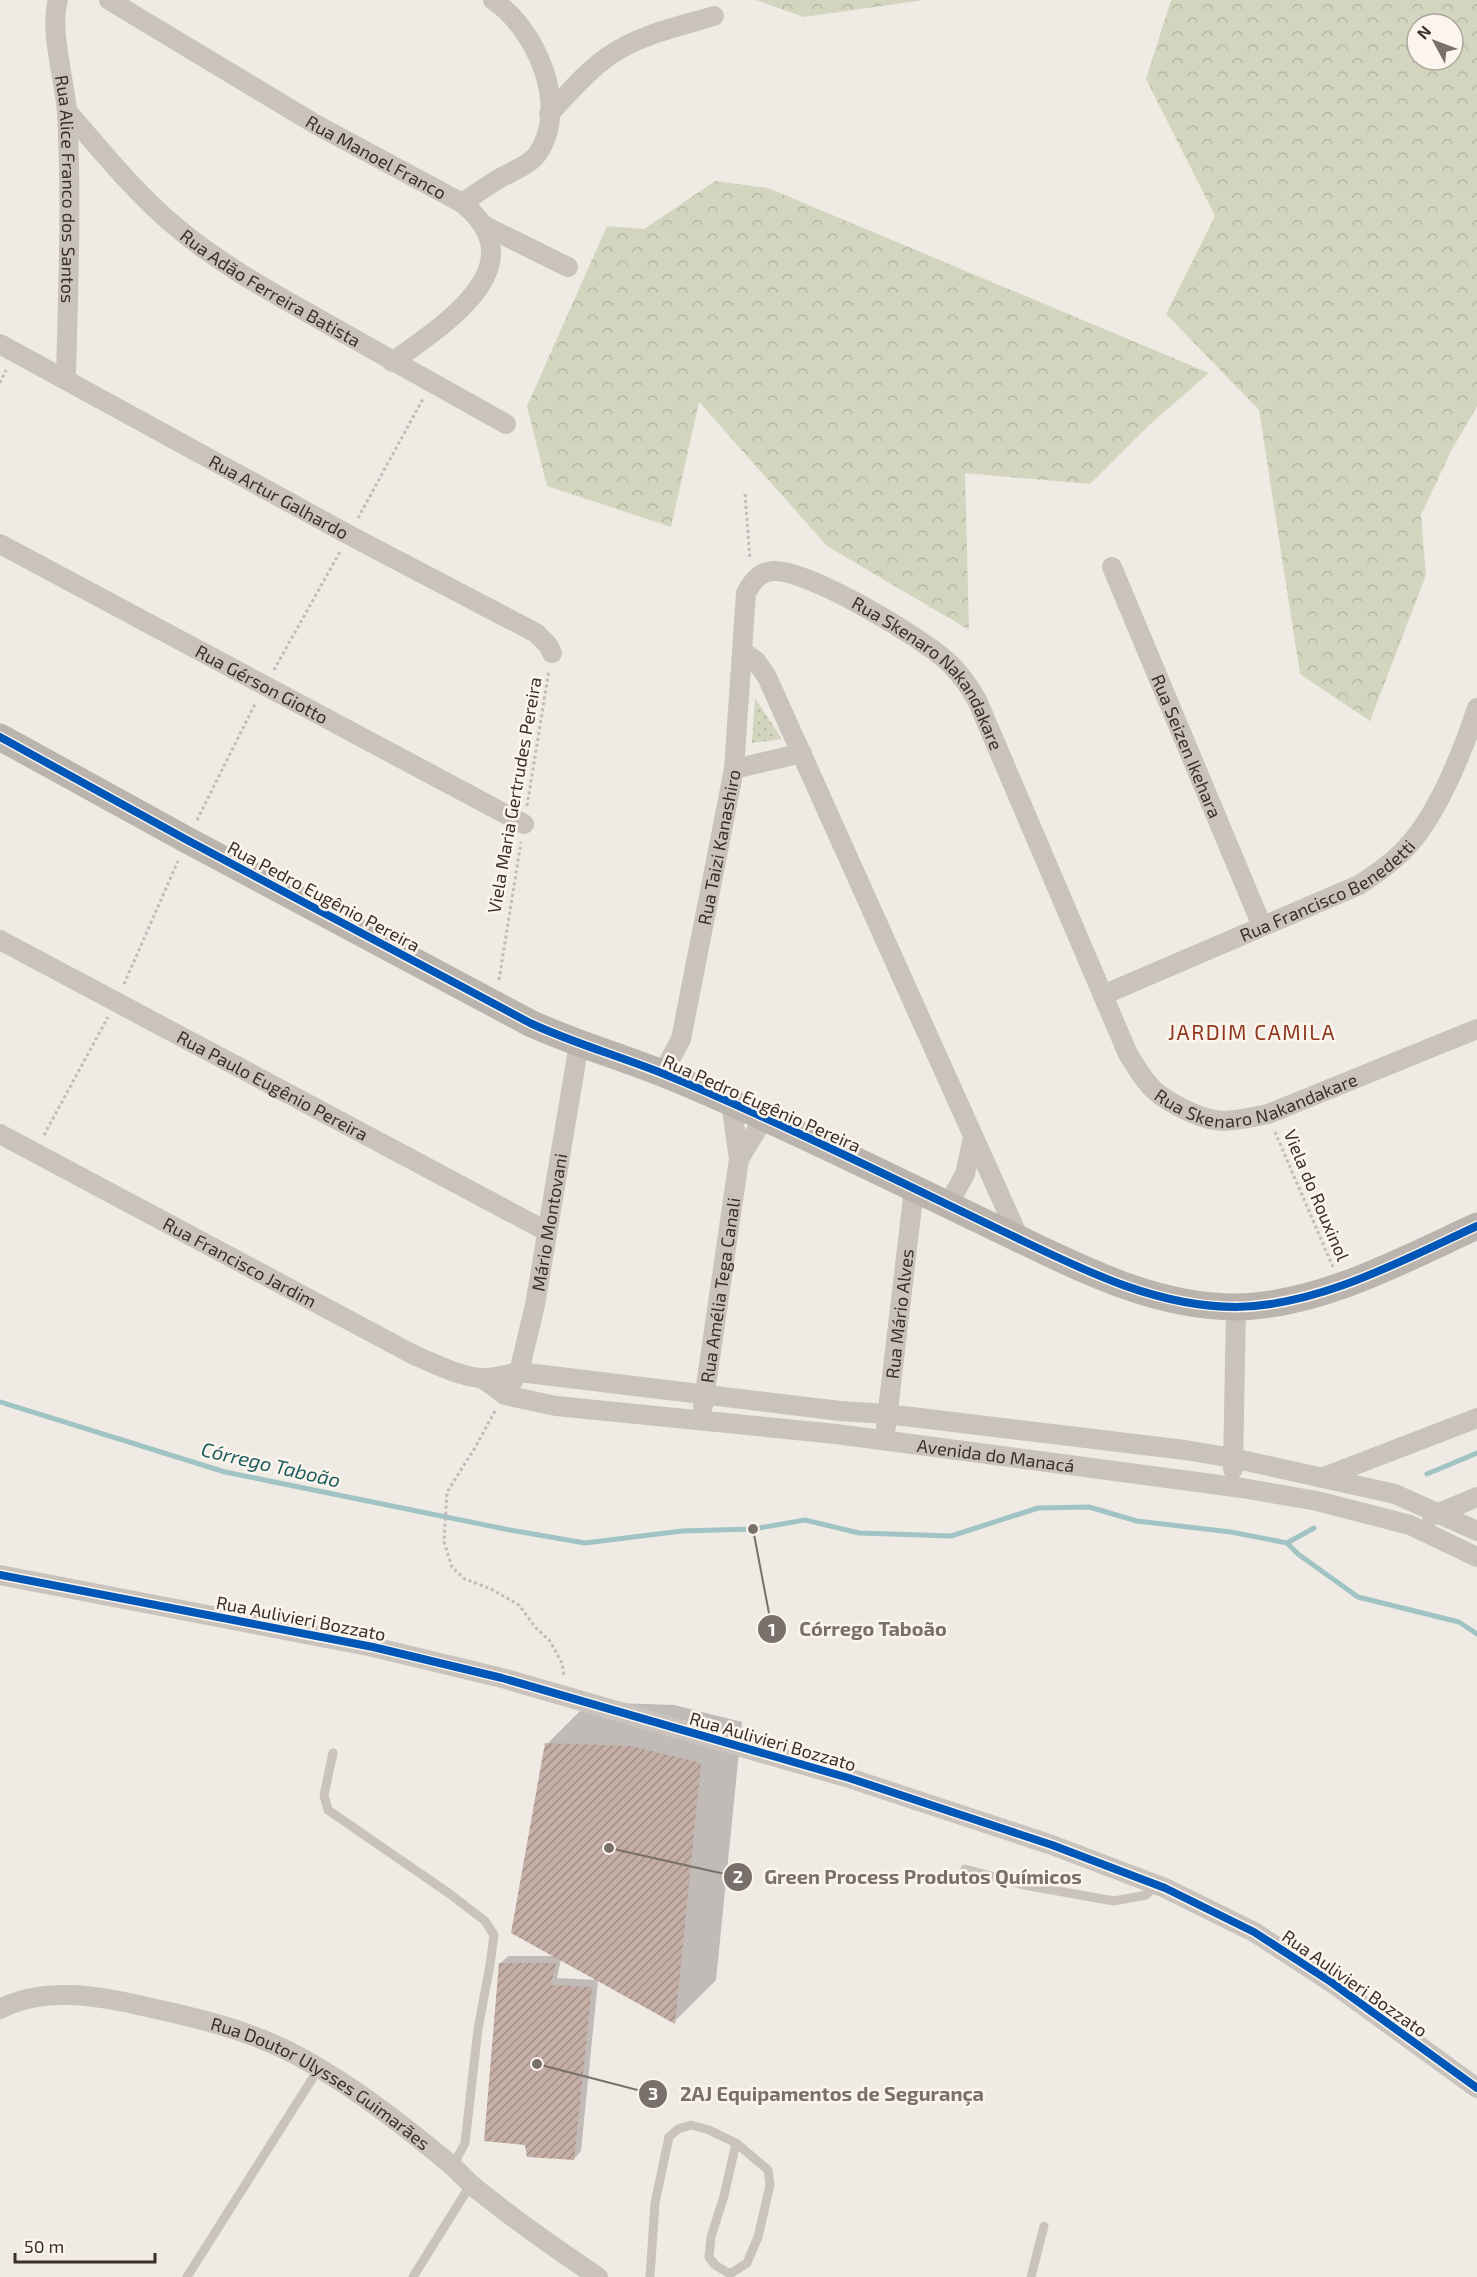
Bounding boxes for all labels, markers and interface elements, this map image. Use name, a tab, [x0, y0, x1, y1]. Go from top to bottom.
north arrow	[1405, 12, 1465, 72]
text: N	[1412, 21, 1434, 42]
street label: Rua Alice Franco dos Santos	[51, 73, 80, 304]
street label: Rua Manoel Franco	[302, 110, 450, 204]
street label: Rua Adão Ferreira Batista	[176, 224, 365, 351]
street label: Rua Artur Galhardo	[205, 450, 353, 544]
street label: Rua Skenaro Nakandakare	[848, 591, 1008, 753]
street label: Rua Gérson Giotto	[192, 640, 332, 728]
street label: Rua Seizen Ikehara	[1147, 671, 1227, 821]
street label: Viela Maria Gertrudes Pereira	[482, 675, 546, 915]
street label: Rua Taizi Kanashiro	[693, 768, 745, 927]
street label: Rua Francisco Benedetti	[1236, 835, 1419, 946]
street label: Rua Pedro Eugênio Pereira	[224, 836, 424, 956]
district label: JARDIM CAMILA	[1168, 1019, 1336, 1044]
street label: Rua Paulo Eugênio Pereira	[173, 1025, 372, 1145]
street label: Rua Pedro Eugênio Pereira	[660, 1049, 864, 1157]
street label: Rua Skenaro Nakandakare	[1151, 1064, 1365, 1096]
text: Rua Skenaro Nakandakare	[1151, 1068, 1360, 1132]
street label: Viela do Rouxinol	[1279, 1126, 1355, 1265]
street label: Mário Montovani	[527, 1152, 571, 1293]
street label: Rua Amélia Tega Canali	[695, 1196, 744, 1384]
street label: Rua Francisco Jardim	[159, 1212, 321, 1312]
street label: Rua Mário Alves	[881, 1247, 918, 1380]
street label: Avenida do Manacá	[916, 1434, 1076, 1477]
water label: Córrego Taboão	[199, 1436, 343, 1492]
street label: Rua Aulivieri Bozzato	[214, 1591, 388, 1645]
callout: Córrego Taboão	[757, 1610, 959, 1648]
text: Córrego Taboão	[799, 1616, 947, 1640]
text: 1	[768, 1618, 776, 1640]
street label: Rua Aulivieri Bozzato	[687, 1707, 859, 1775]
callout: Green Process Produtos Químicos	[723, 1858, 1094, 1896]
text: Green Process Produtos Químicos	[764, 1864, 1082, 1889]
text: 2	[733, 1865, 743, 1887]
street label: Rua Aulivieri Bozzato	[1278, 1925, 1432, 2041]
street label: Rua Doutor Ulysses Guimarães	[208, 2012, 435, 2154]
callout: 2AJ Equipamentos de Segurança	[638, 2075, 996, 2113]
text: 2AJ Equipamentos de Segurança	[680, 2081, 984, 2106]
text: 3	[648, 2082, 658, 2104]
scale bar	[15, 2226, 154, 2264]
text: 50 m	[24, 2235, 64, 2257]

